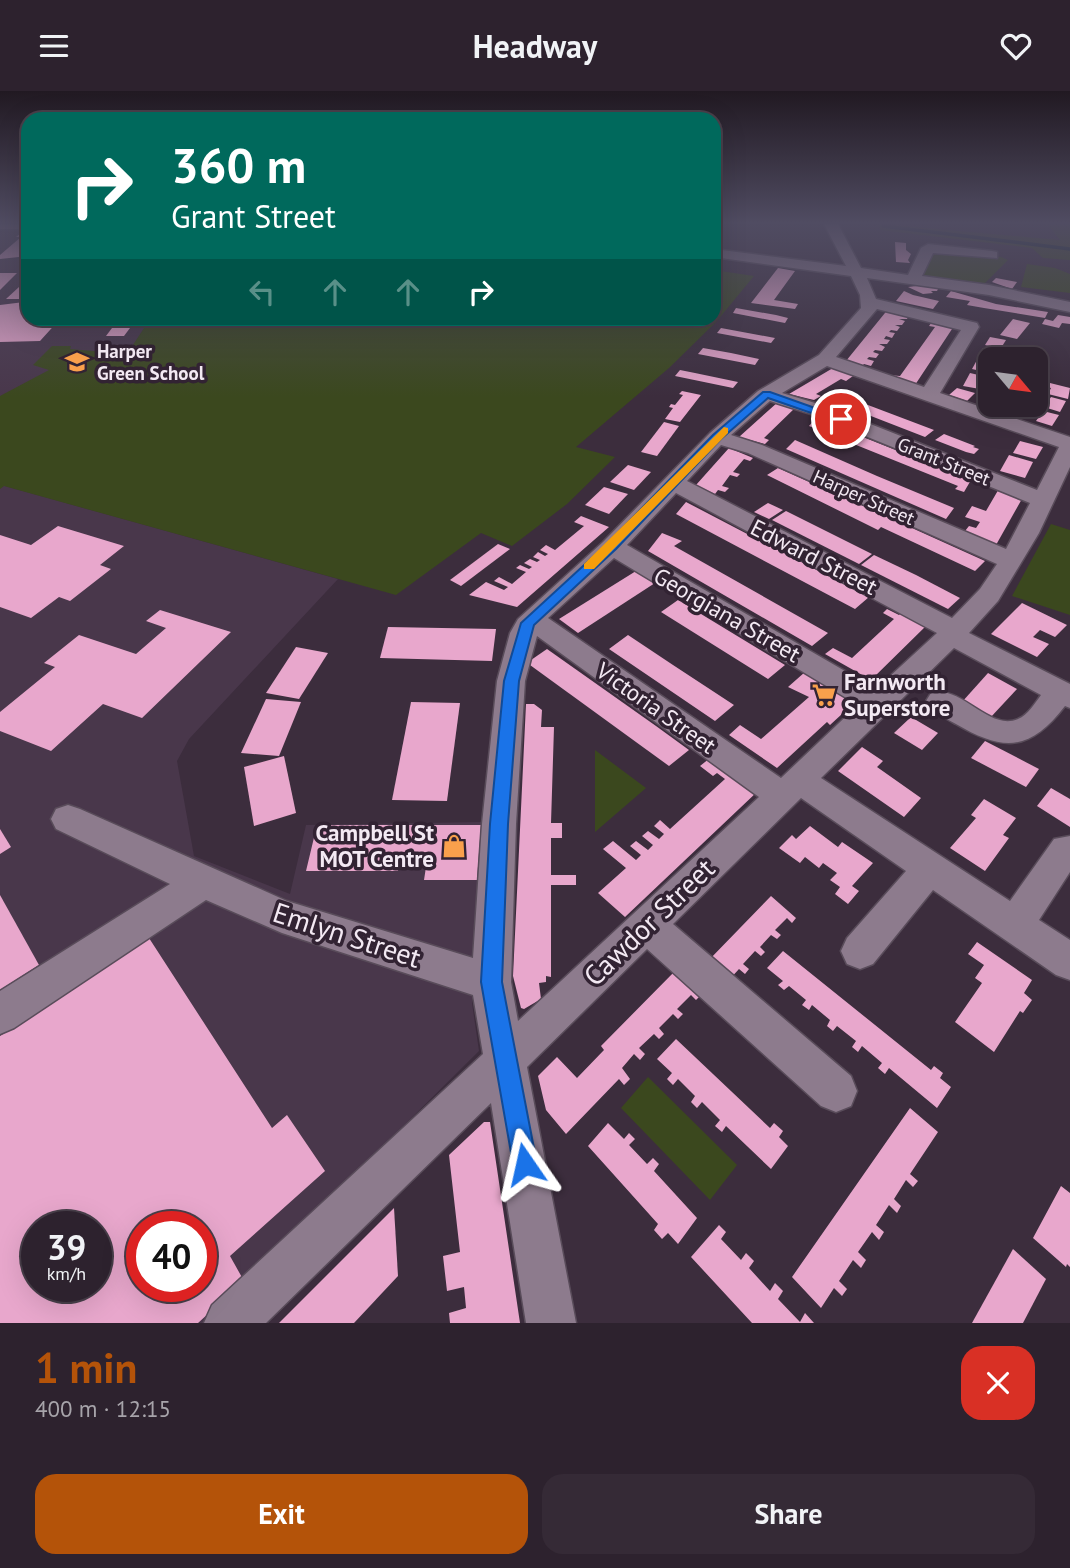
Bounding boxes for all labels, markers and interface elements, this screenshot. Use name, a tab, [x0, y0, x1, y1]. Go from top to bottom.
text: Headway	[473, 25, 597, 67]
icon: menu	[35, 27, 73, 65]
icon: heart	[997, 27, 1035, 65]
text: 360 m	[171, 133, 306, 197]
icon: right	[56, 140, 147, 231]
text: Grant Street	[171, 195, 336, 237]
icon: left	[243, 273, 281, 311]
icon: ahead	[316, 273, 354, 311]
icon: ahead	[389, 273, 427, 311]
icon: right	[462, 273, 500, 311]
place label: Harper Green School	[97, 339, 205, 385]
north arrow	[978, 347, 1048, 417]
map controls	[978, 347, 1048, 417]
school or university icon: Harper Green School	[63, 348, 91, 376]
pin	[811, 389, 871, 449]
icon: arrive	[822, 400, 860, 438]
street label: Grant Street	[894, 432, 994, 491]
street label: Harper Street	[809, 464, 919, 530]
street label: Edward Street	[746, 512, 883, 601]
street label: Georgiana Street	[649, 561, 806, 668]
street label: Victoria Street	[590, 655, 722, 760]
place label: Farnworth Superstore	[844, 667, 950, 722]
supermarket icon: Farnworth Superstore	[810, 681, 838, 709]
place label: Campbell St MOT Centre	[315, 818, 434, 873]
shop icon: Campbell St MOT Centre	[440, 832, 468, 860]
street label: Cawdor Street	[575, 849, 722, 993]
street label: Emlyn Street	[269, 893, 426, 976]
position arrow	[488, 1127, 562, 1201]
speed limit sign: 40	[126, 1211, 217, 1302]
text: 39	[47, 1224, 86, 1270]
text: km/h	[47, 1262, 86, 1285]
text: 1 min	[35, 1340, 137, 1395]
button: close	[961, 1346, 1035, 1420]
text: 400 m · 12:15	[35, 1394, 171, 1423]
button: Exit	[35, 1474, 528, 1554]
button: Share	[542, 1474, 1035, 1554]

